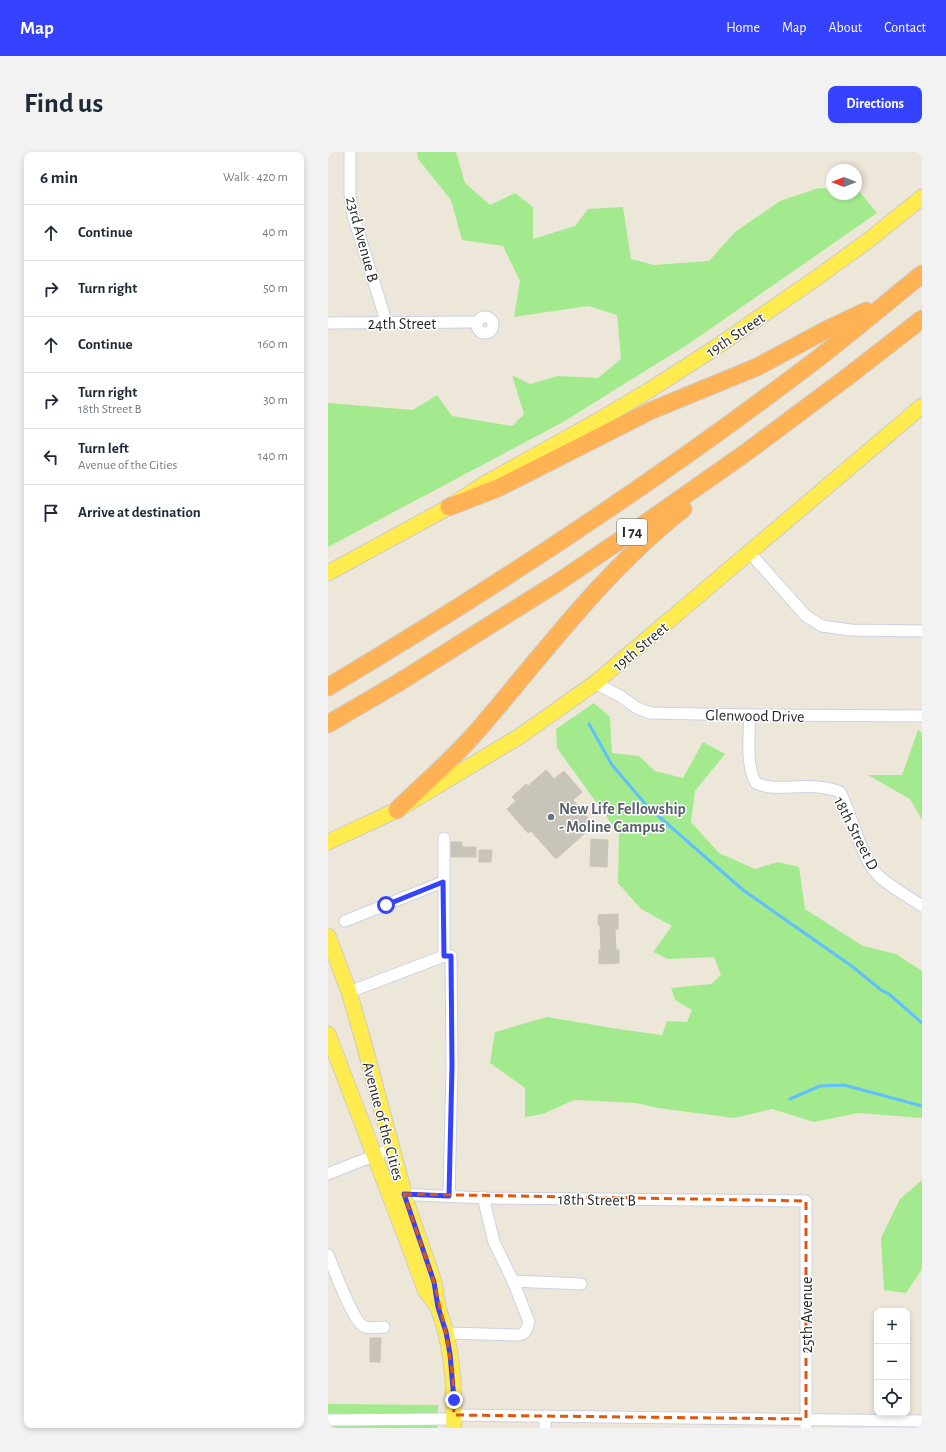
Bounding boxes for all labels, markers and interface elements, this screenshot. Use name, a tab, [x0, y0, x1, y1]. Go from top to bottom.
text: Map	[20, 19, 54, 38]
text: Home	[726, 21, 760, 35]
text: Map	[782, 21, 806, 35]
text: About	[828, 21, 862, 35]
text: Contact	[884, 21, 926, 35]
button: Directions	[828, 86, 922, 123]
text: Find us	[24, 90, 103, 118]
north arrow	[826, 164, 862, 200]
text: 6 min	[40, 169, 78, 186]
text: Walk · 420 m	[223, 171, 288, 184]
street label: 23rd Avenue B	[343, 195, 381, 284]
icon: ahead	[40, 222, 62, 244]
text: Continue	[78, 225, 133, 240]
text: 40 m	[262, 226, 288, 239]
icon: right	[40, 278, 62, 300]
text: Turn right	[78, 281, 137, 296]
text: 50 m	[263, 282, 288, 295]
street label: 19th Street	[703, 310, 768, 360]
street label: 24th Street	[368, 316, 436, 332]
icon: ahead	[40, 334, 62, 356]
text: Continue	[78, 337, 133, 352]
text: 160 m	[258, 338, 288, 351]
text: Turn right	[78, 385, 137, 400]
icon: right	[40, 390, 62, 412]
text: 30 m	[263, 394, 288, 407]
text: 18th Street B	[78, 403, 141, 416]
text: Turn left	[78, 441, 129, 456]
icon: left	[40, 446, 62, 468]
text: 140 m	[258, 450, 288, 463]
text: Avenue of the Cities	[78, 459, 177, 472]
icon: arrive	[40, 502, 62, 524]
text: Arrive at destination	[78, 505, 201, 520]
road number: I 74	[617, 519, 647, 545]
street label: 19th Street	[610, 619, 671, 674]
street label: Glenwood Drive	[705, 707, 805, 725]
street label: 18th Street D	[831, 794, 881, 873]
place label: New Life Fellowship - Moline Campus	[559, 801, 686, 835]
marker: New Life Fellowship - Moline Campus	[546, 812, 556, 822]
route start	[377, 896, 395, 914]
street label: Avenue of the Cities	[359, 1060, 407, 1182]
street label: 18th Street B	[558, 1191, 636, 1209]
street label: 25th Avenue	[799, 1277, 815, 1353]
map controls	[874, 1308, 910, 1416]
button: +	[874, 1308, 910, 1344]
button: −	[874, 1344, 910, 1380]
button: locate	[874, 1380, 910, 1416]
route end	[445, 1391, 463, 1409]

